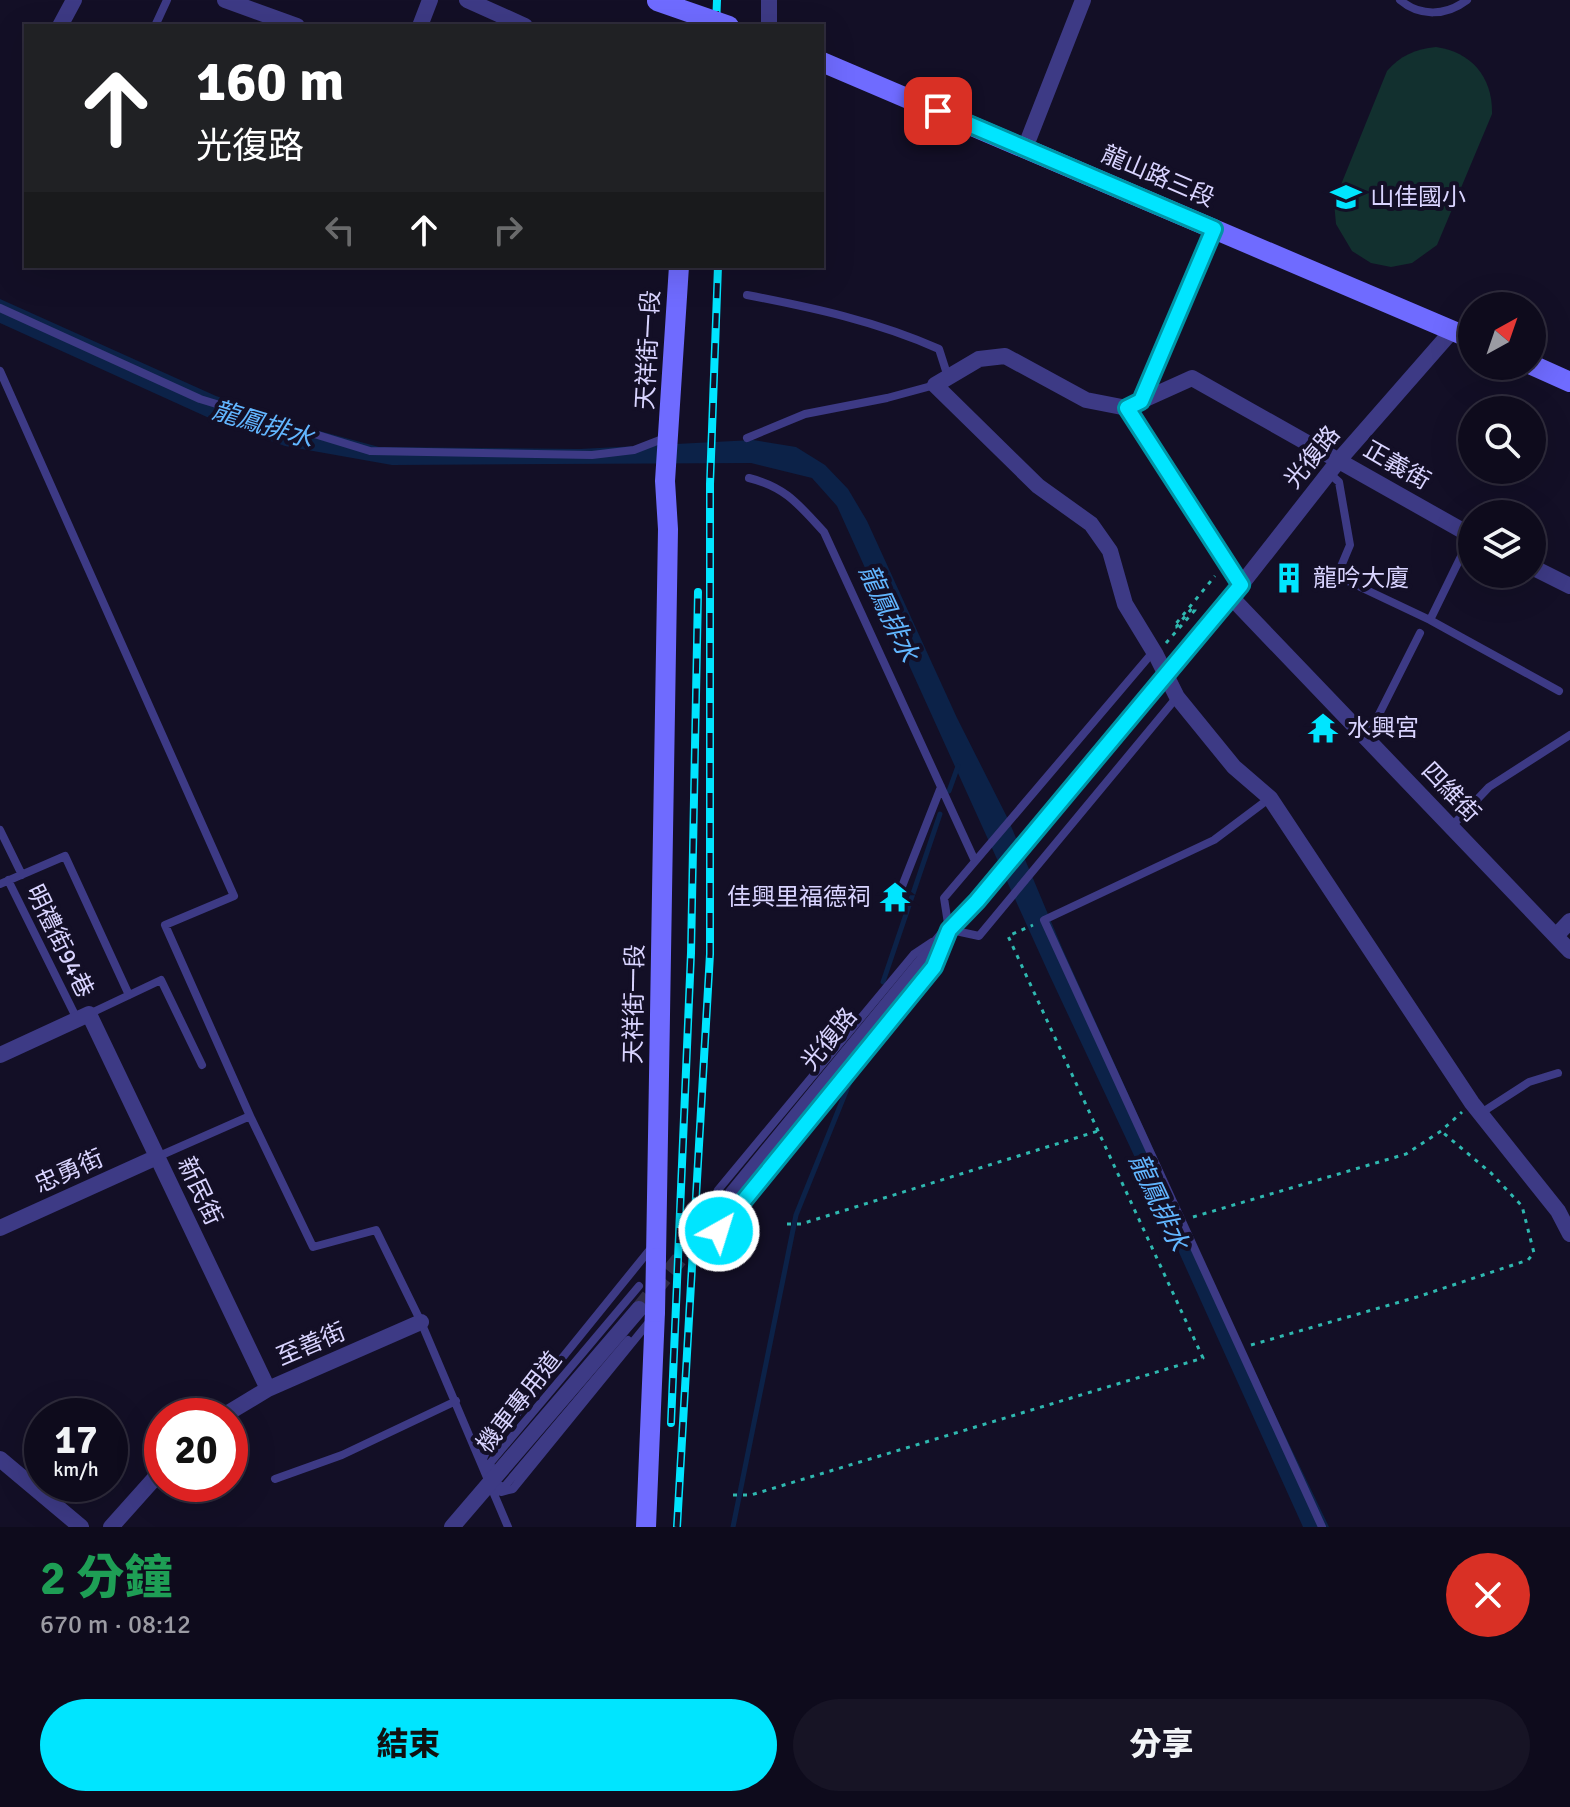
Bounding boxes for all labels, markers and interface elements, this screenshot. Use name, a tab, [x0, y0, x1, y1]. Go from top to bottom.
text: 160 m	[196, 47, 344, 116]
icon: ahead	[64, 56, 168, 160]
pin	[904, 77, 972, 145]
icon: arrive	[916, 89, 960, 133]
text: 光復路	[196, 124, 304, 169]
street label: 龍山路三段	[1097, 139, 1219, 213]
school or university icon: 山佳國小	[1329, 180, 1363, 214]
place label: 山佳國小	[1370, 182, 1466, 212]
icon: left	[318, 208, 362, 252]
icon: ahead	[402, 208, 446, 252]
icon: right	[486, 208, 530, 252]
street label: 天祥街一段	[630, 289, 666, 411]
north arrow	[1458, 292, 1546, 380]
map controls	[1458, 292, 1546, 588]
water label: 龍鳳排水	[208, 394, 318, 456]
button: search	[1458, 396, 1546, 484]
street label: 光復路	[1278, 420, 1346, 494]
street label: 正義街	[1358, 434, 1436, 496]
button: layers	[1458, 500, 1546, 588]
water label: 龍鳳排水	[852, 560, 925, 668]
building icon: 龍吟大廈	[1272, 561, 1306, 595]
place label: 龍吟大廈	[1313, 563, 1409, 593]
temple icon: 水興宮	[1306, 711, 1340, 745]
place label: 水興宮	[1347, 713, 1419, 743]
street label: 四維街	[1415, 756, 1487, 828]
street label: 明禮街94巷	[20, 880, 100, 1002]
temple icon: 佳興里福德祠	[878, 880, 912, 914]
place label: 佳興里福德祠	[727, 882, 871, 912]
street label: 天祥街一段	[618, 944, 650, 1064]
street label: 光復路	[795, 1002, 863, 1076]
street label: 忠勇街	[30, 1143, 108, 1199]
water label: 龍鳳排水	[1122, 1149, 1195, 1257]
street label: 新民街	[171, 1152, 229, 1230]
position arrow	[677, 1189, 761, 1273]
street label: 至善街	[272, 1316, 350, 1372]
street label: 機車專用道	[470, 1345, 568, 1459]
speed limit sign: 20	[144, 1398, 248, 1502]
text: 17	[54, 1415, 98, 1465]
text: km/h	[53, 1457, 99, 1482]
text: 2 分鐘	[40, 1549, 172, 1608]
button: close	[1446, 1553, 1530, 1637]
text: 670 m · 08:12	[40, 1609, 191, 1641]
button: 結束	[40, 1699, 777, 1791]
button: 分享	[793, 1699, 1530, 1791]

